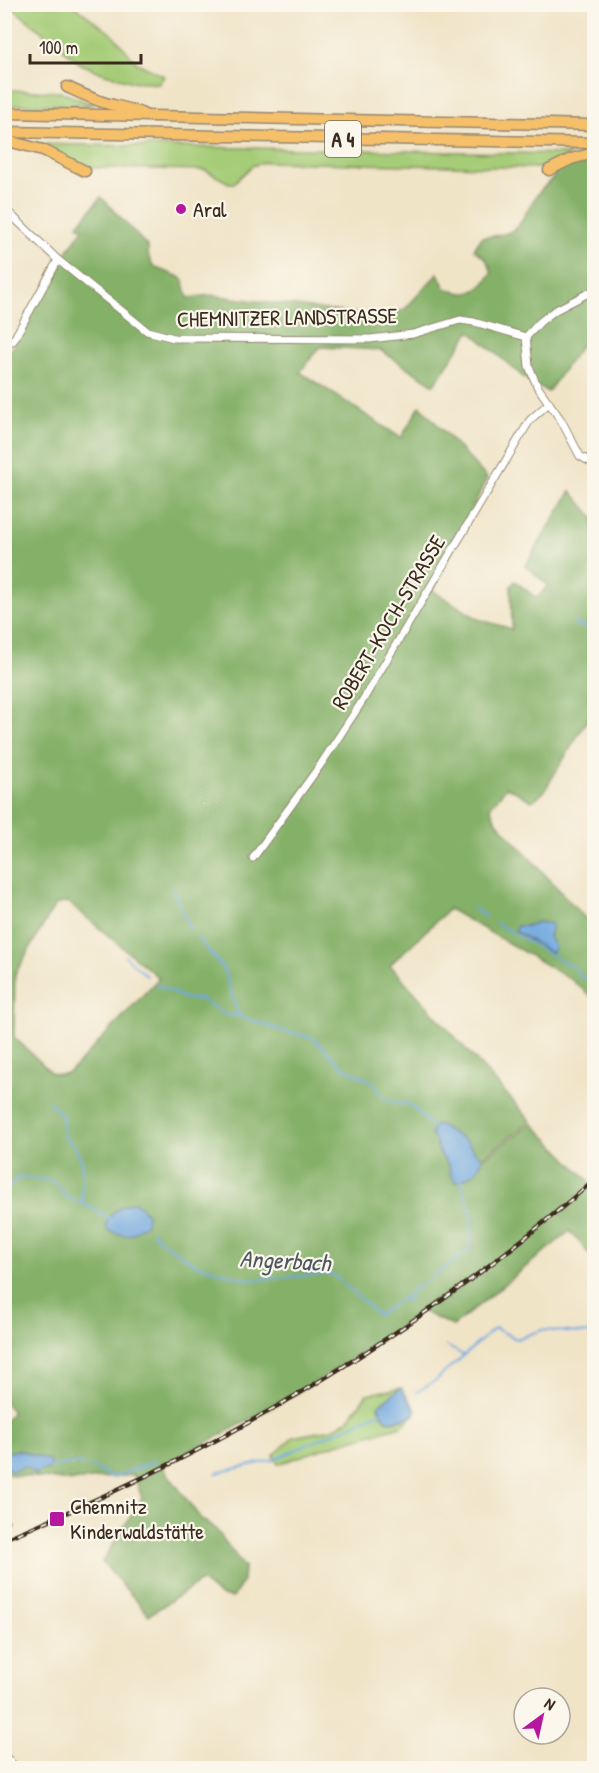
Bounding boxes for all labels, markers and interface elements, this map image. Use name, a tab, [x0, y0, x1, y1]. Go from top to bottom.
scale bar	[30, 27, 141, 65]
text: 100 m	[39, 35, 78, 60]
road number: A 4	[325, 121, 361, 157]
place label: Aral	[193, 194, 227, 224]
marker: Aral	[174, 202, 188, 216]
street label: CHEMNITZER LANDSTRASSE	[177, 300, 398, 334]
street label: ROBERT-KOCH-STRASSE	[324, 529, 452, 715]
water label: Angerbach	[239, 1242, 333, 1279]
place label: Chemnitz Kinderwaldstätte	[70, 1491, 204, 1546]
marker: Chemnitz Kinderwaldstätte	[48, 1510, 66, 1528]
north arrow	[512, 1686, 572, 1746]
text: N	[541, 1692, 560, 1715]

